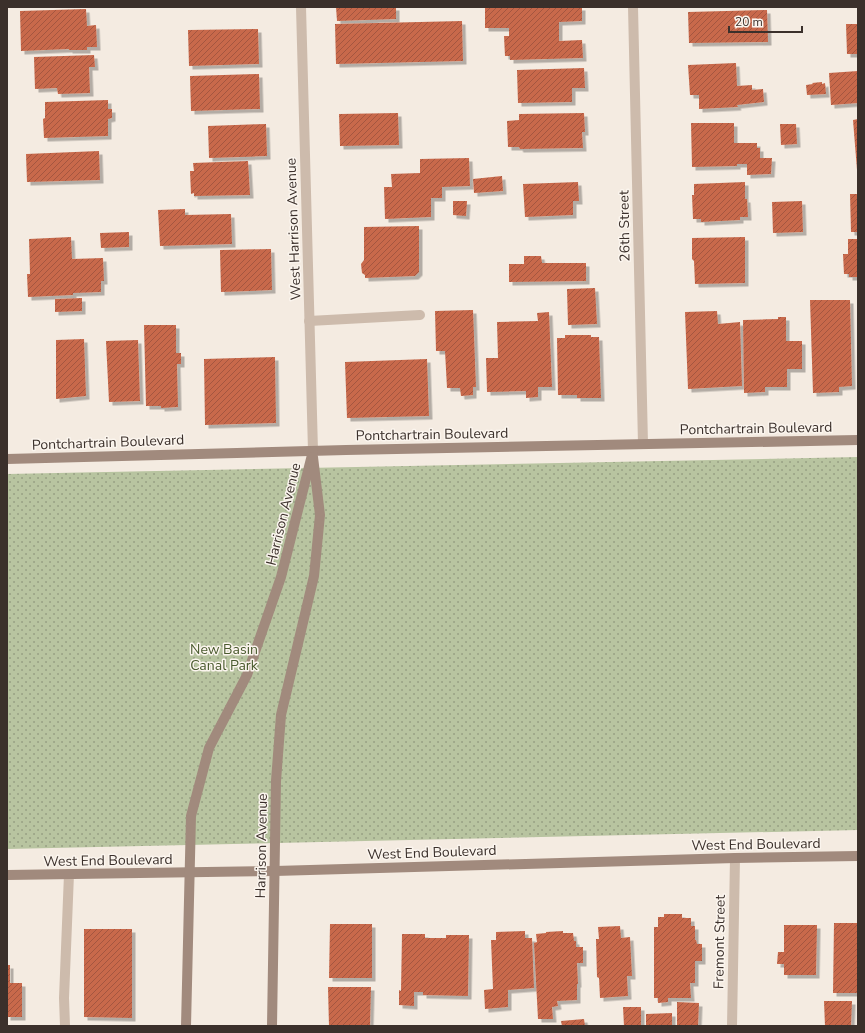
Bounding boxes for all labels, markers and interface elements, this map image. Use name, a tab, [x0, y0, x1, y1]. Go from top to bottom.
scale bar	[729, 8, 802, 34]
text: 20 m	[735, 14, 763, 30]
street label: West Harrison Avenue	[282, 158, 305, 300]
street label: 26th Street	[614, 190, 635, 262]
street label: Pontchartrain Boulevard	[680, 418, 832, 439]
street label: Pontchartrain Boulevard	[356, 424, 508, 445]
street label: Pontchartrain Boulevard	[31, 430, 185, 455]
street label: Harrison Avenue	[262, 461, 305, 567]
park label: New Basin Canal Park	[190, 640, 259, 675]
street label: Harrison Avenue	[251, 793, 272, 899]
street label: West End Boulevard	[691, 834, 821, 855]
street label: West End Boulevard	[367, 841, 497, 864]
street label: West End Boulevard	[43, 850, 173, 871]
street label: Fremont Street	[709, 895, 730, 989]

